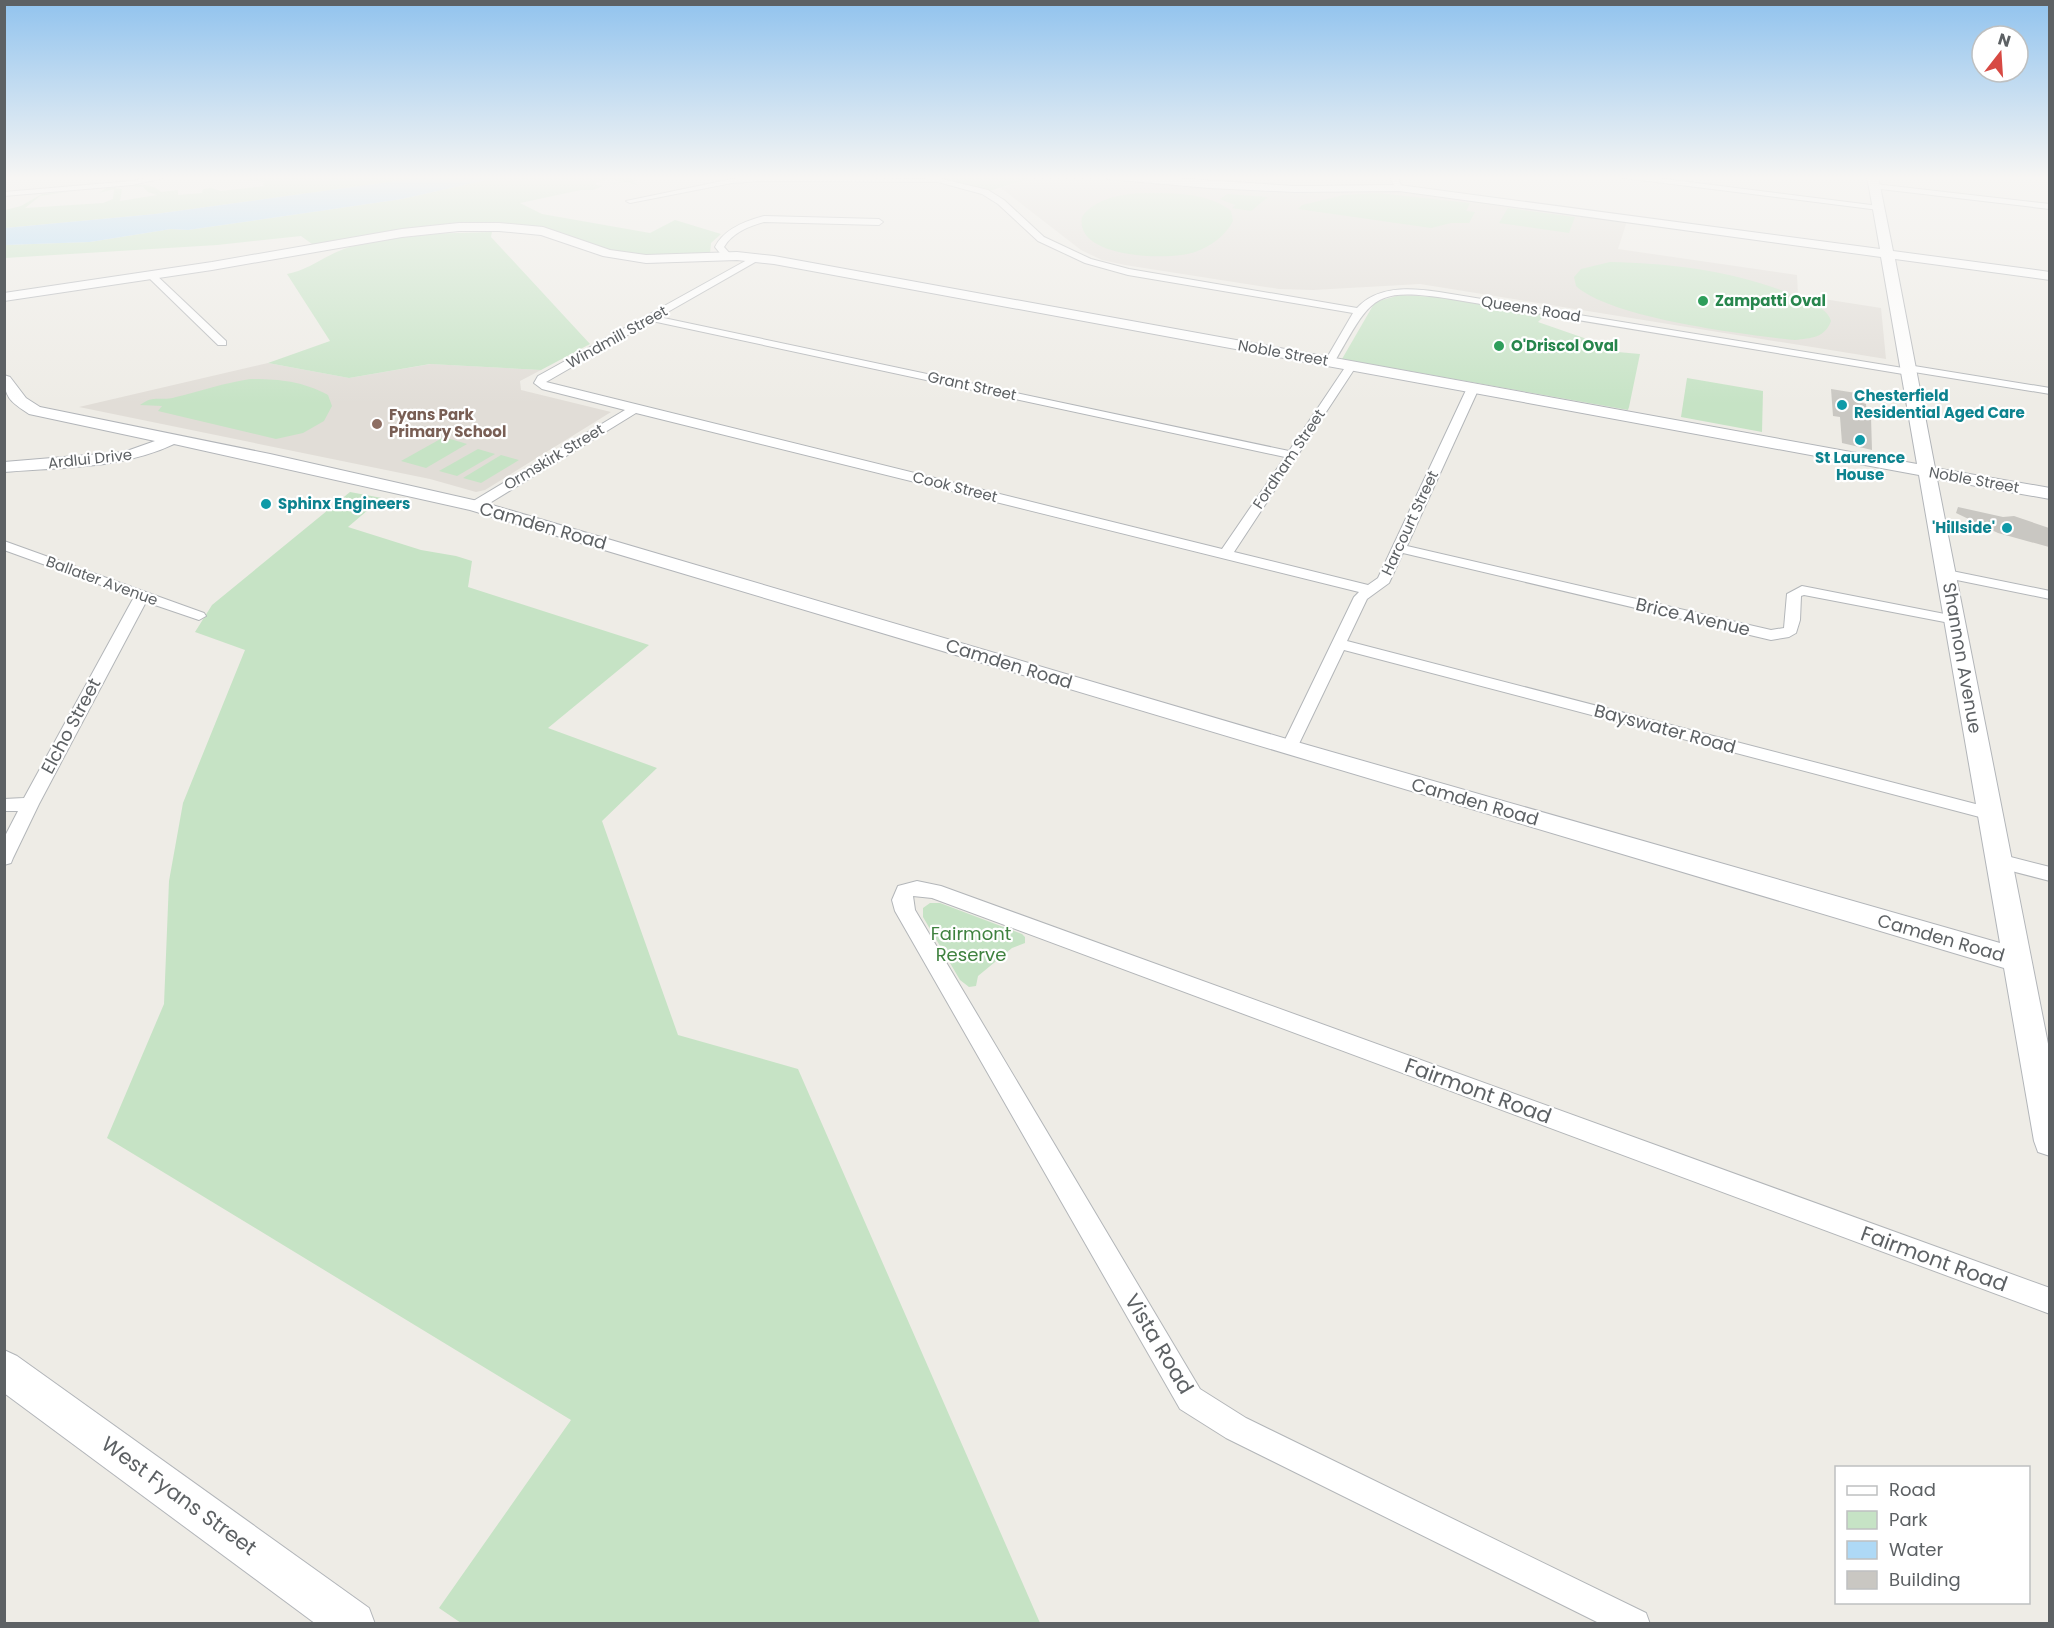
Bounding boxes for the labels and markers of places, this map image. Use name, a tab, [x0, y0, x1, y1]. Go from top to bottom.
place label: Zampatti Oval	[1715, 290, 1826, 311]
marker: Zampatti Oval	[1696, 294, 1710, 308]
place label: O'Driscol Oval	[1511, 335, 1618, 356]
marker: O'Driscol Oval	[1492, 339, 1506, 353]
place label: Chesterfield Residential Aged Care	[1854, 385, 2025, 423]
marker: Chesterfield Residential Aged Care	[1835, 398, 1849, 412]
place label: Fyans Park Primary School	[389, 404, 506, 442]
marker: Fyans Park Primary School	[370, 417, 384, 431]
marker: St Laurence House	[1853, 433, 1867, 447]
place label: St Laurence House	[1815, 447, 1905, 485]
place label: Sphinx Engineers	[278, 493, 410, 514]
marker: Sphinx Engineers	[259, 497, 273, 511]
place label: 'Hillside'	[1932, 517, 1995, 538]
marker: 'Hillside'	[2000, 521, 2014, 535]

